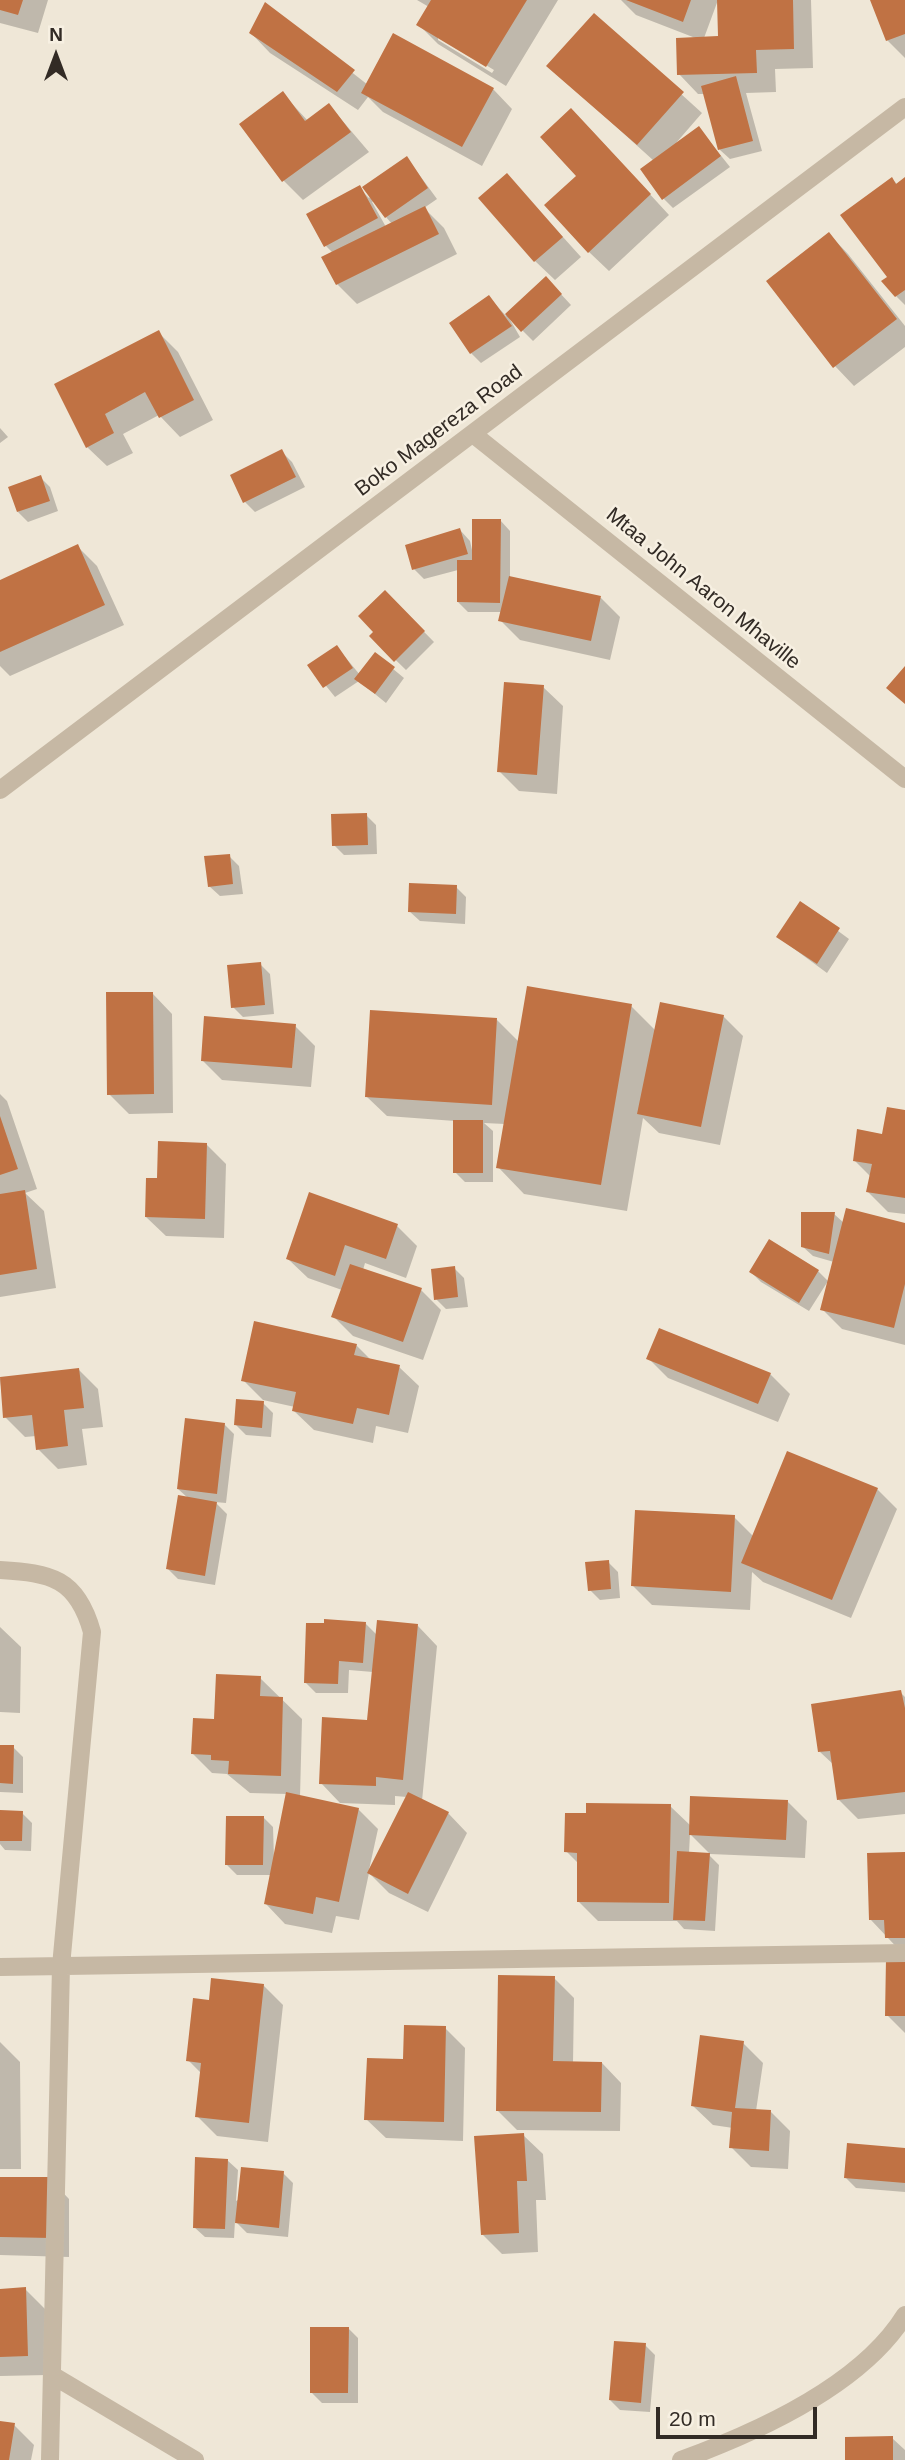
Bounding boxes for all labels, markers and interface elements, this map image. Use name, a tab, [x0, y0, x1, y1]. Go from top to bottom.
north arrow	[21, 21, 91, 91]
text: N	[49, 24, 63, 45]
street label: Boko Magereza Road	[350, 360, 528, 502]
street label: Mtaa John Aaron Mhaville	[601, 503, 805, 675]
scale bar	[660, 2394, 821, 2438]
text: 20 m	[669, 2407, 716, 2430]

